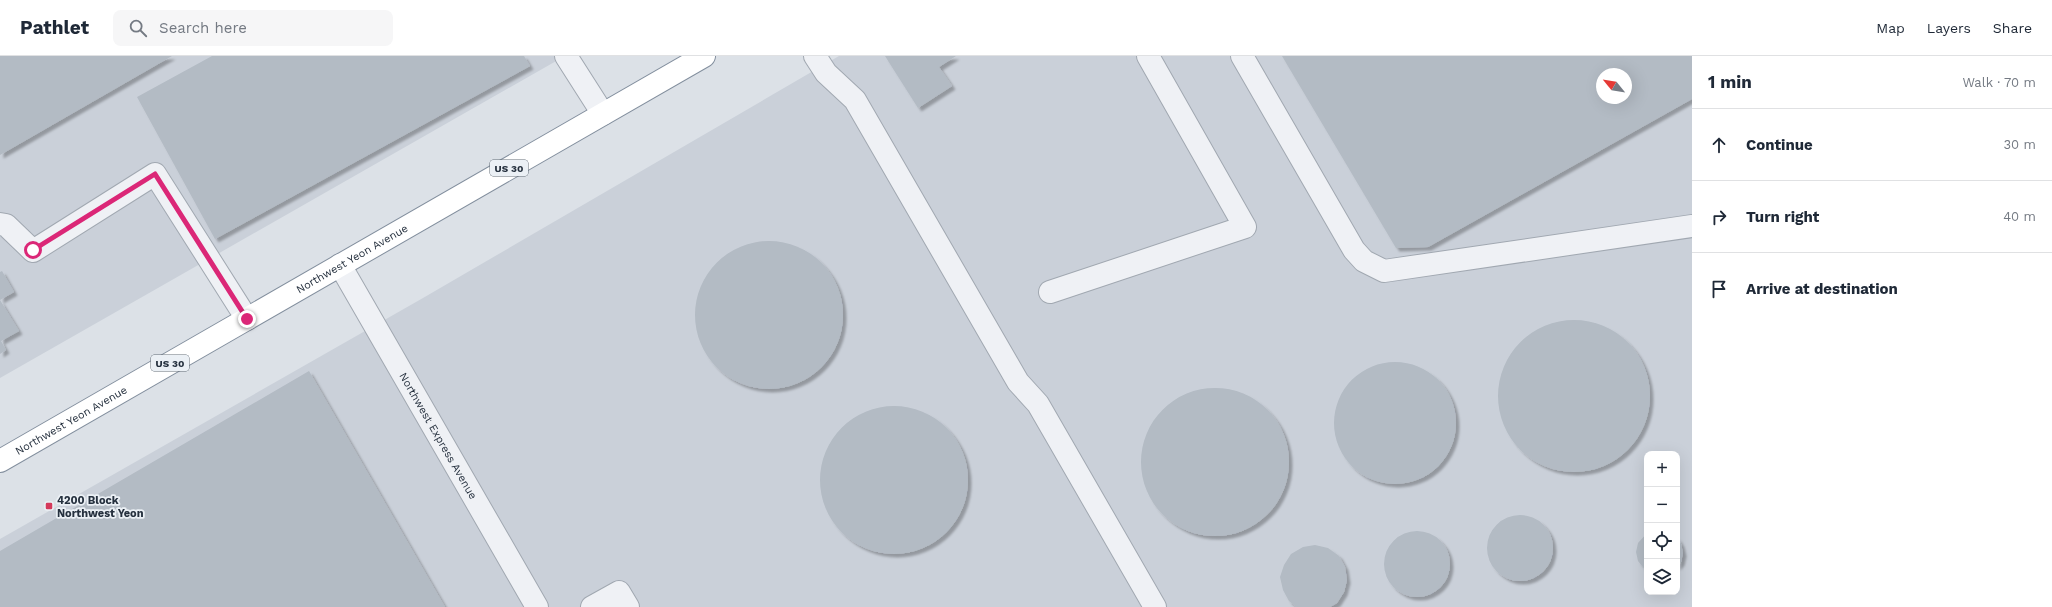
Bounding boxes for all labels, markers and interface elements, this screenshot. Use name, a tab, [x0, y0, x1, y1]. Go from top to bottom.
search box	[113, 10, 393, 46]
text: Pathlet	[20, 16, 89, 39]
icon: search	[127, 17, 149, 39]
text: Search here	[159, 19, 247, 37]
text: Map	[1876, 20, 1905, 36]
text: Layers	[1927, 20, 1971, 36]
text: Share	[1993, 20, 2032, 36]
north arrow	[1596, 68, 1632, 104]
text: 1 min	[1708, 72, 1752, 92]
text: Walk · 70 m	[1962, 75, 2036, 90]
icon: ahead	[1708, 134, 1730, 156]
text: Continue	[1746, 136, 1813, 154]
text: 30 m	[2004, 137, 2036, 152]
road number: US 30	[490, 160, 528, 176]
icon: right	[1708, 206, 1730, 228]
text: Turn right	[1746, 208, 1819, 226]
text: 40 m	[2003, 209, 2036, 224]
street label: Northwest Yeon Avenue	[294, 222, 410, 296]
route start	[24, 241, 42, 259]
icon: arrive	[1708, 278, 1730, 300]
text: Arrive at destination	[1746, 280, 1898, 298]
route end	[238, 310, 256, 328]
road number: US 30	[151, 355, 189, 371]
street label: Northwest Express Avenue	[396, 370, 479, 502]
street label: Northwest Yeon Avenue	[13, 383, 130, 458]
map controls	[1644, 451, 1680, 595]
button: +	[1644, 451, 1680, 487]
button: −	[1644, 487, 1680, 523]
place label: 4200 Block Northwest Yeon	[57, 494, 144, 520]
marker: 4200 Block Northwest Yeon	[44, 501, 54, 511]
button: locate	[1644, 523, 1680, 559]
button: layers	[1644, 559, 1680, 595]

